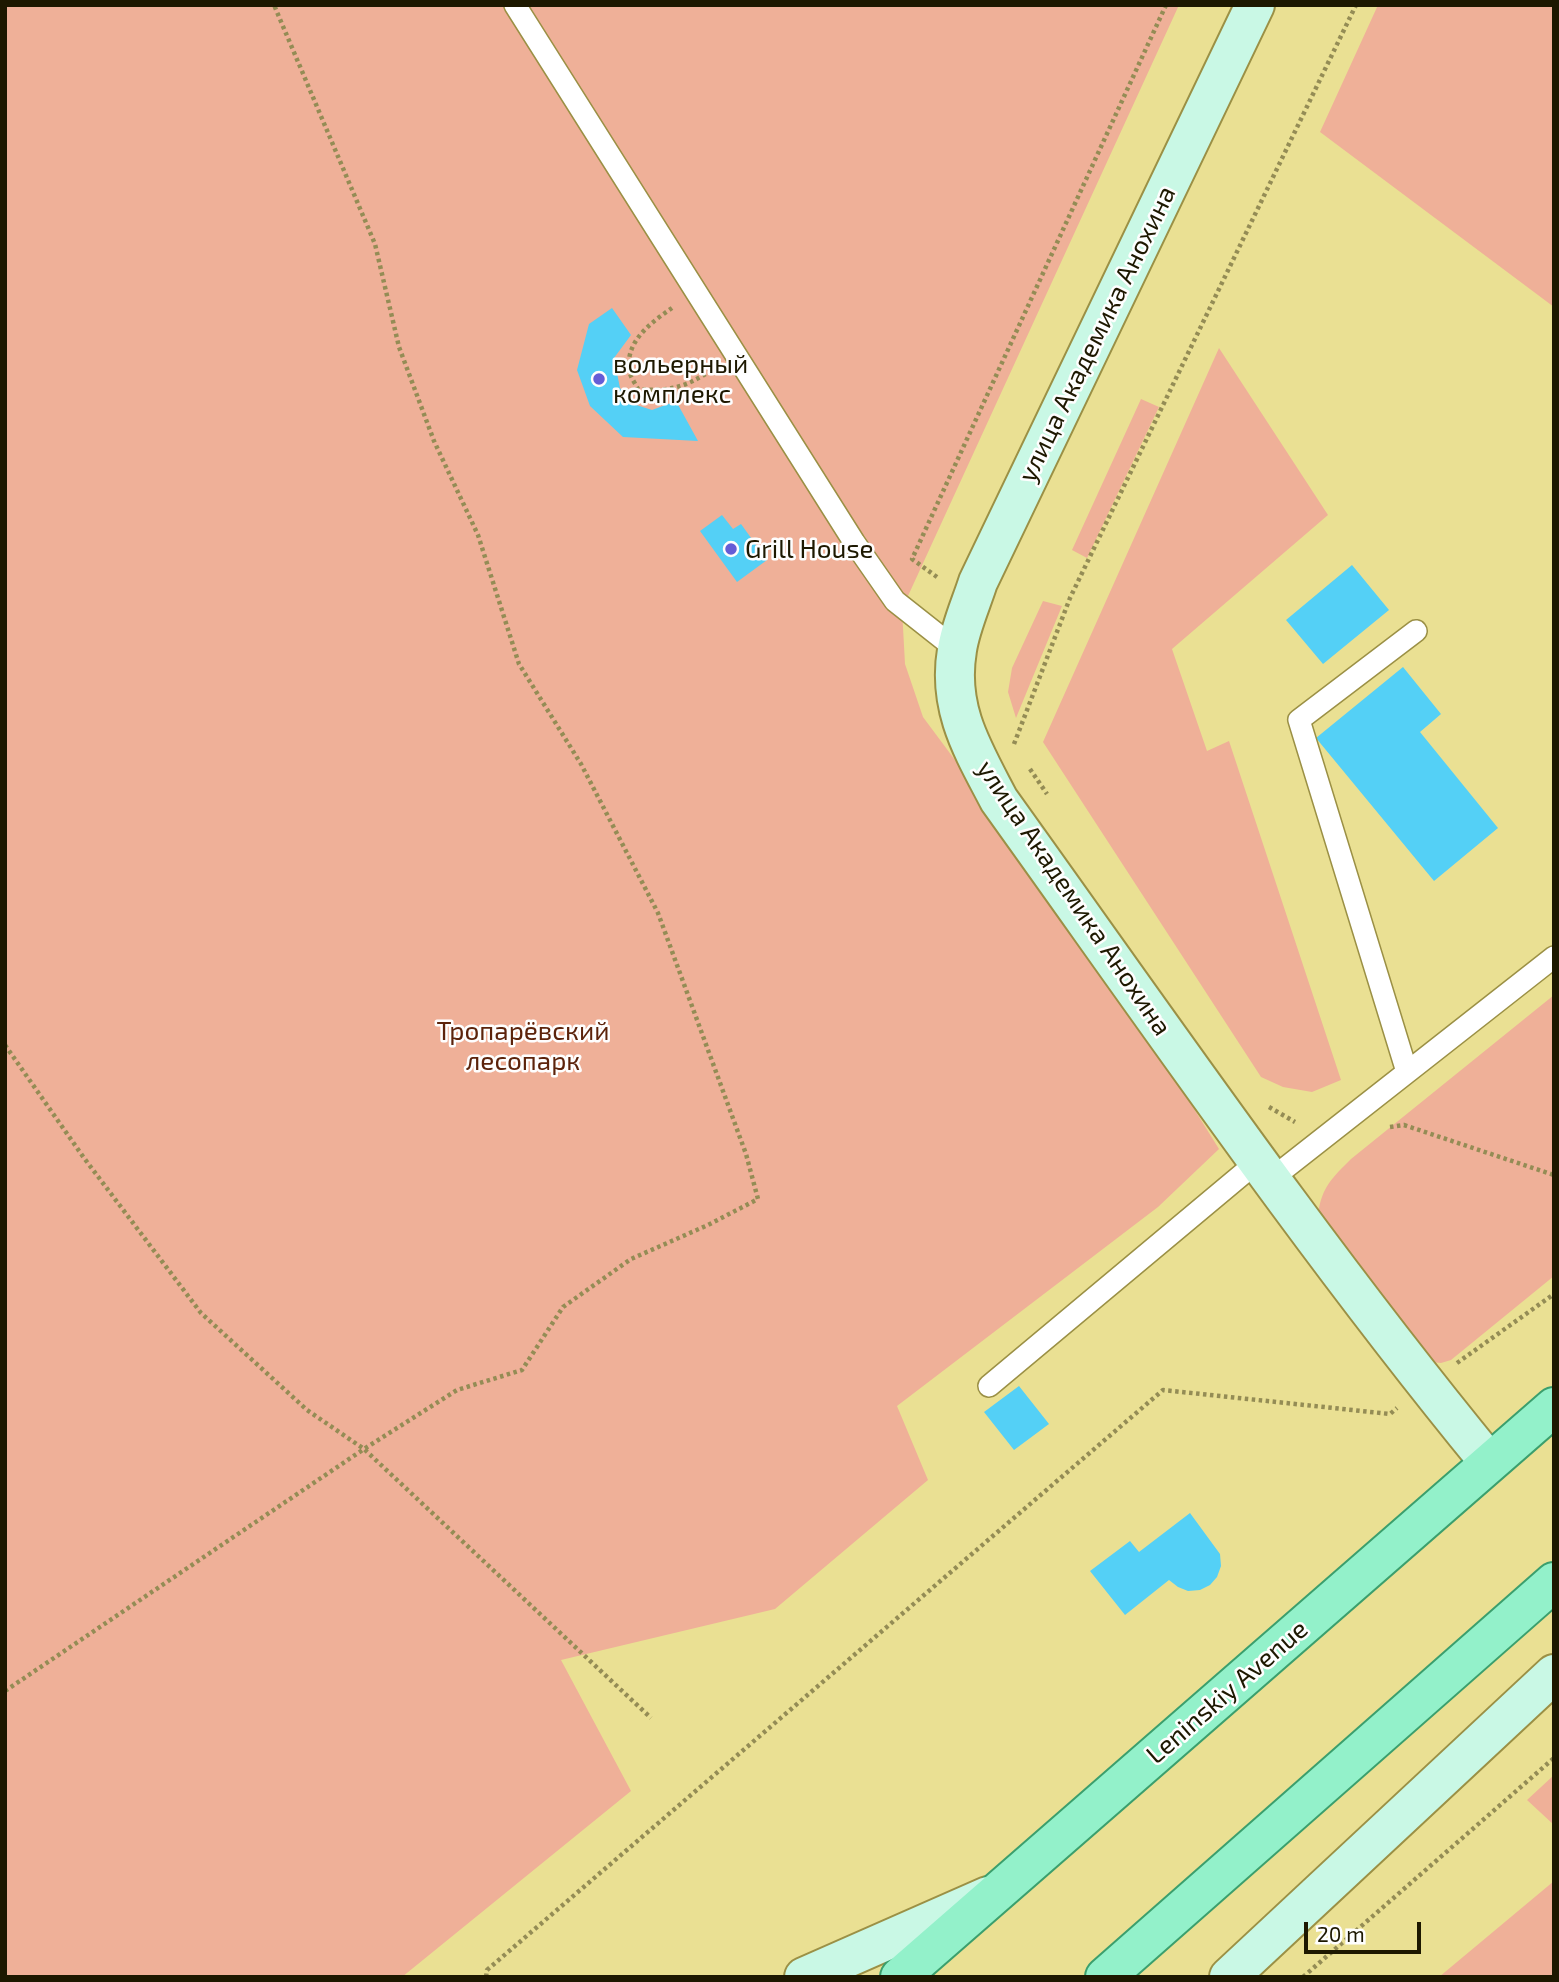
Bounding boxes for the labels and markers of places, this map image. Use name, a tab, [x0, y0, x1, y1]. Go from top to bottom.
place label: вольерный комплекс	[613, 348, 748, 410]
marker: вольерный комплекс	[591, 371, 607, 387]
place label: Grill House	[745, 533, 874, 565]
marker: Grill House	[723, 541, 739, 557]

